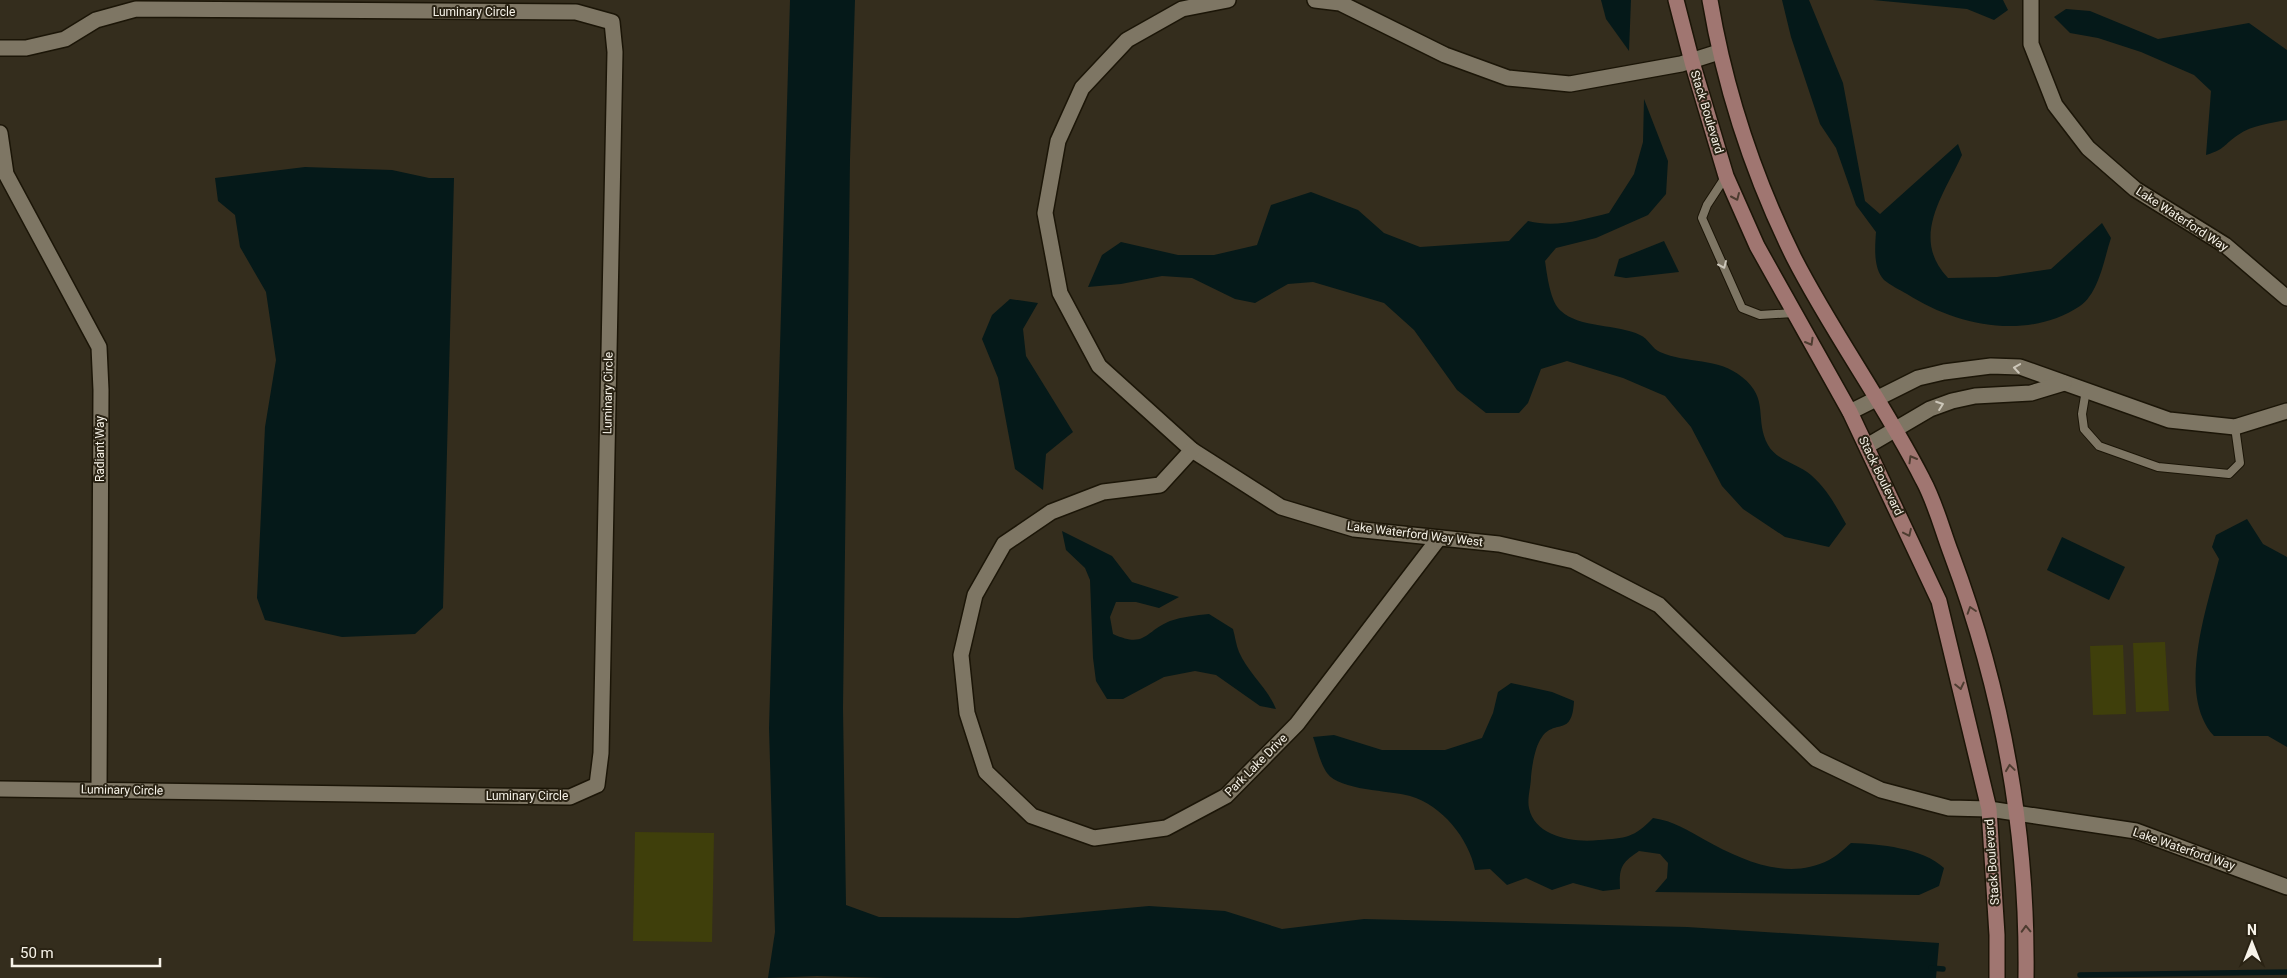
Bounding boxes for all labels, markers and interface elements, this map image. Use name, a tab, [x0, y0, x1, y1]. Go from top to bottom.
street label: Luminary Circle	[433, 5, 515, 19]
street label: Stack Boulevard	[1688, 69, 1726, 155]
street label: Lake Waterford Way	[2133, 184, 2231, 254]
one-way arrow	[1729, 192, 1740, 201]
one-way arrow	[1717, 260, 1728, 269]
one-way arrow	[1804, 336, 1814, 345]
street label: Luminary Circle	[600, 352, 616, 434]
one-way arrow	[2013, 363, 2022, 373]
one-way arrow	[1935, 401, 1944, 411]
street label: Radiant Way	[93, 416, 107, 482]
street label: Stack Boulevard	[1856, 434, 1906, 518]
one-way arrow	[1908, 456, 1918, 465]
street label: Lake Waterford Way West	[1346, 519, 1484, 549]
one-way arrow	[1902, 528, 1913, 537]
one-way arrow	[1967, 607, 1977, 615]
one-way arrow	[1954, 682, 1965, 691]
street label: Park Lake Drive	[1222, 731, 1290, 799]
one-way arrow	[2005, 763, 2016, 771]
street label: Luminary Circle	[81, 782, 163, 798]
street label: Luminary Circle	[486, 789, 568, 803]
street label: Stack Boulevard	[1982, 819, 2002, 905]
street label: Lake Waterford Way	[2131, 825, 2237, 873]
north arrow	[2227, 918, 2277, 968]
text: N	[2247, 922, 2257, 938]
one-way arrow	[2021, 925, 2031, 933]
scale bar	[12, 936, 160, 968]
text: 50 m	[20, 944, 54, 962]

